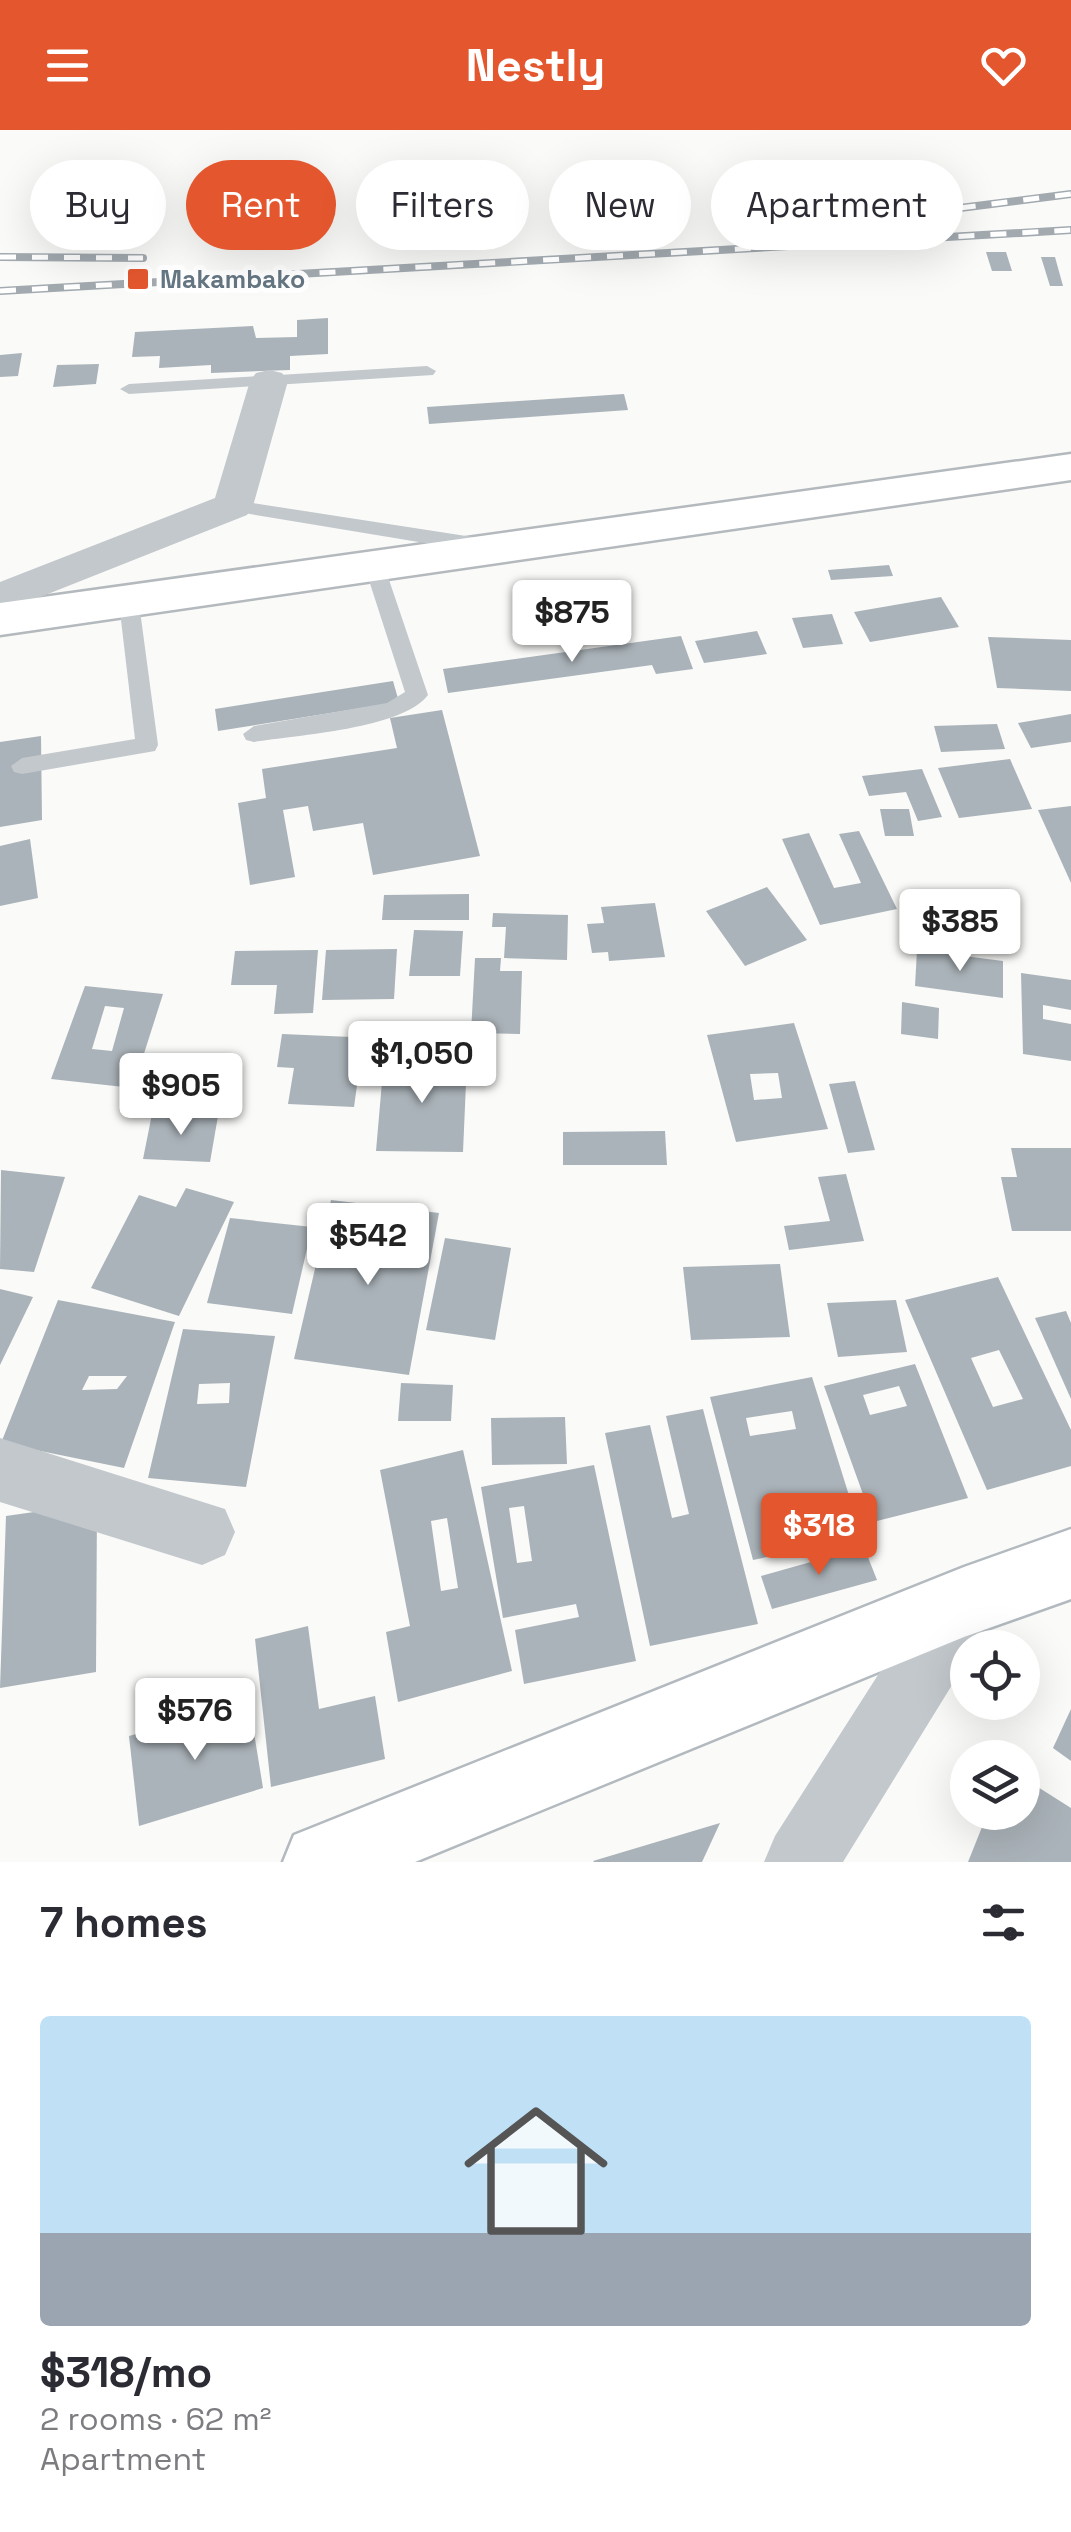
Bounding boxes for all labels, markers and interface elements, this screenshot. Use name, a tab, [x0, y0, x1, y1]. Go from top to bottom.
text: Nestly	[466, 37, 605, 94]
icon: menu	[40, 38, 95, 93]
icon: heart	[976, 38, 1031, 93]
chip: Buy	[30, 160, 166, 250]
chip: Rent	[186, 160, 336, 250]
chip: Filters	[356, 160, 529, 250]
chip: New	[549, 160, 691, 250]
chip: Apartment	[711, 160, 963, 250]
place label: Makambako	[160, 263, 305, 295]
marker: Makambako	[125, 266, 151, 292]
pin: $875	[513, 580, 631, 665]
text: $875	[534, 592, 610, 632]
pin: $385	[901, 889, 1019, 974]
text: $385	[921, 901, 999, 941]
pin: $1,050	[341, 1021, 503, 1106]
text: $1,050	[370, 1033, 474, 1073]
pin: $905	[122, 1053, 240, 1138]
text: $905	[141, 1065, 221, 1105]
pin: $542	[309, 1203, 427, 1288]
text: $542	[329, 1215, 407, 1255]
pin: $318	[760, 1493, 878, 1578]
text: $318	[783, 1505, 855, 1545]
map controls	[950, 1630, 1040, 1830]
button: locate	[950, 1630, 1040, 1720]
pin: $576	[136, 1678, 254, 1763]
text: $576	[157, 1690, 233, 1730]
button: layers	[950, 1740, 1040, 1830]
icon: filters	[976, 1895, 1031, 1950]
text: 7 homes	[40, 1896, 208, 1949]
icon: home	[446, 2081, 626, 2261]
text: $318/mo	[40, 2346, 212, 2399]
text: 2 rooms · 62 m²	[40, 2399, 272, 2439]
text: Apartment	[40, 2439, 206, 2479]

